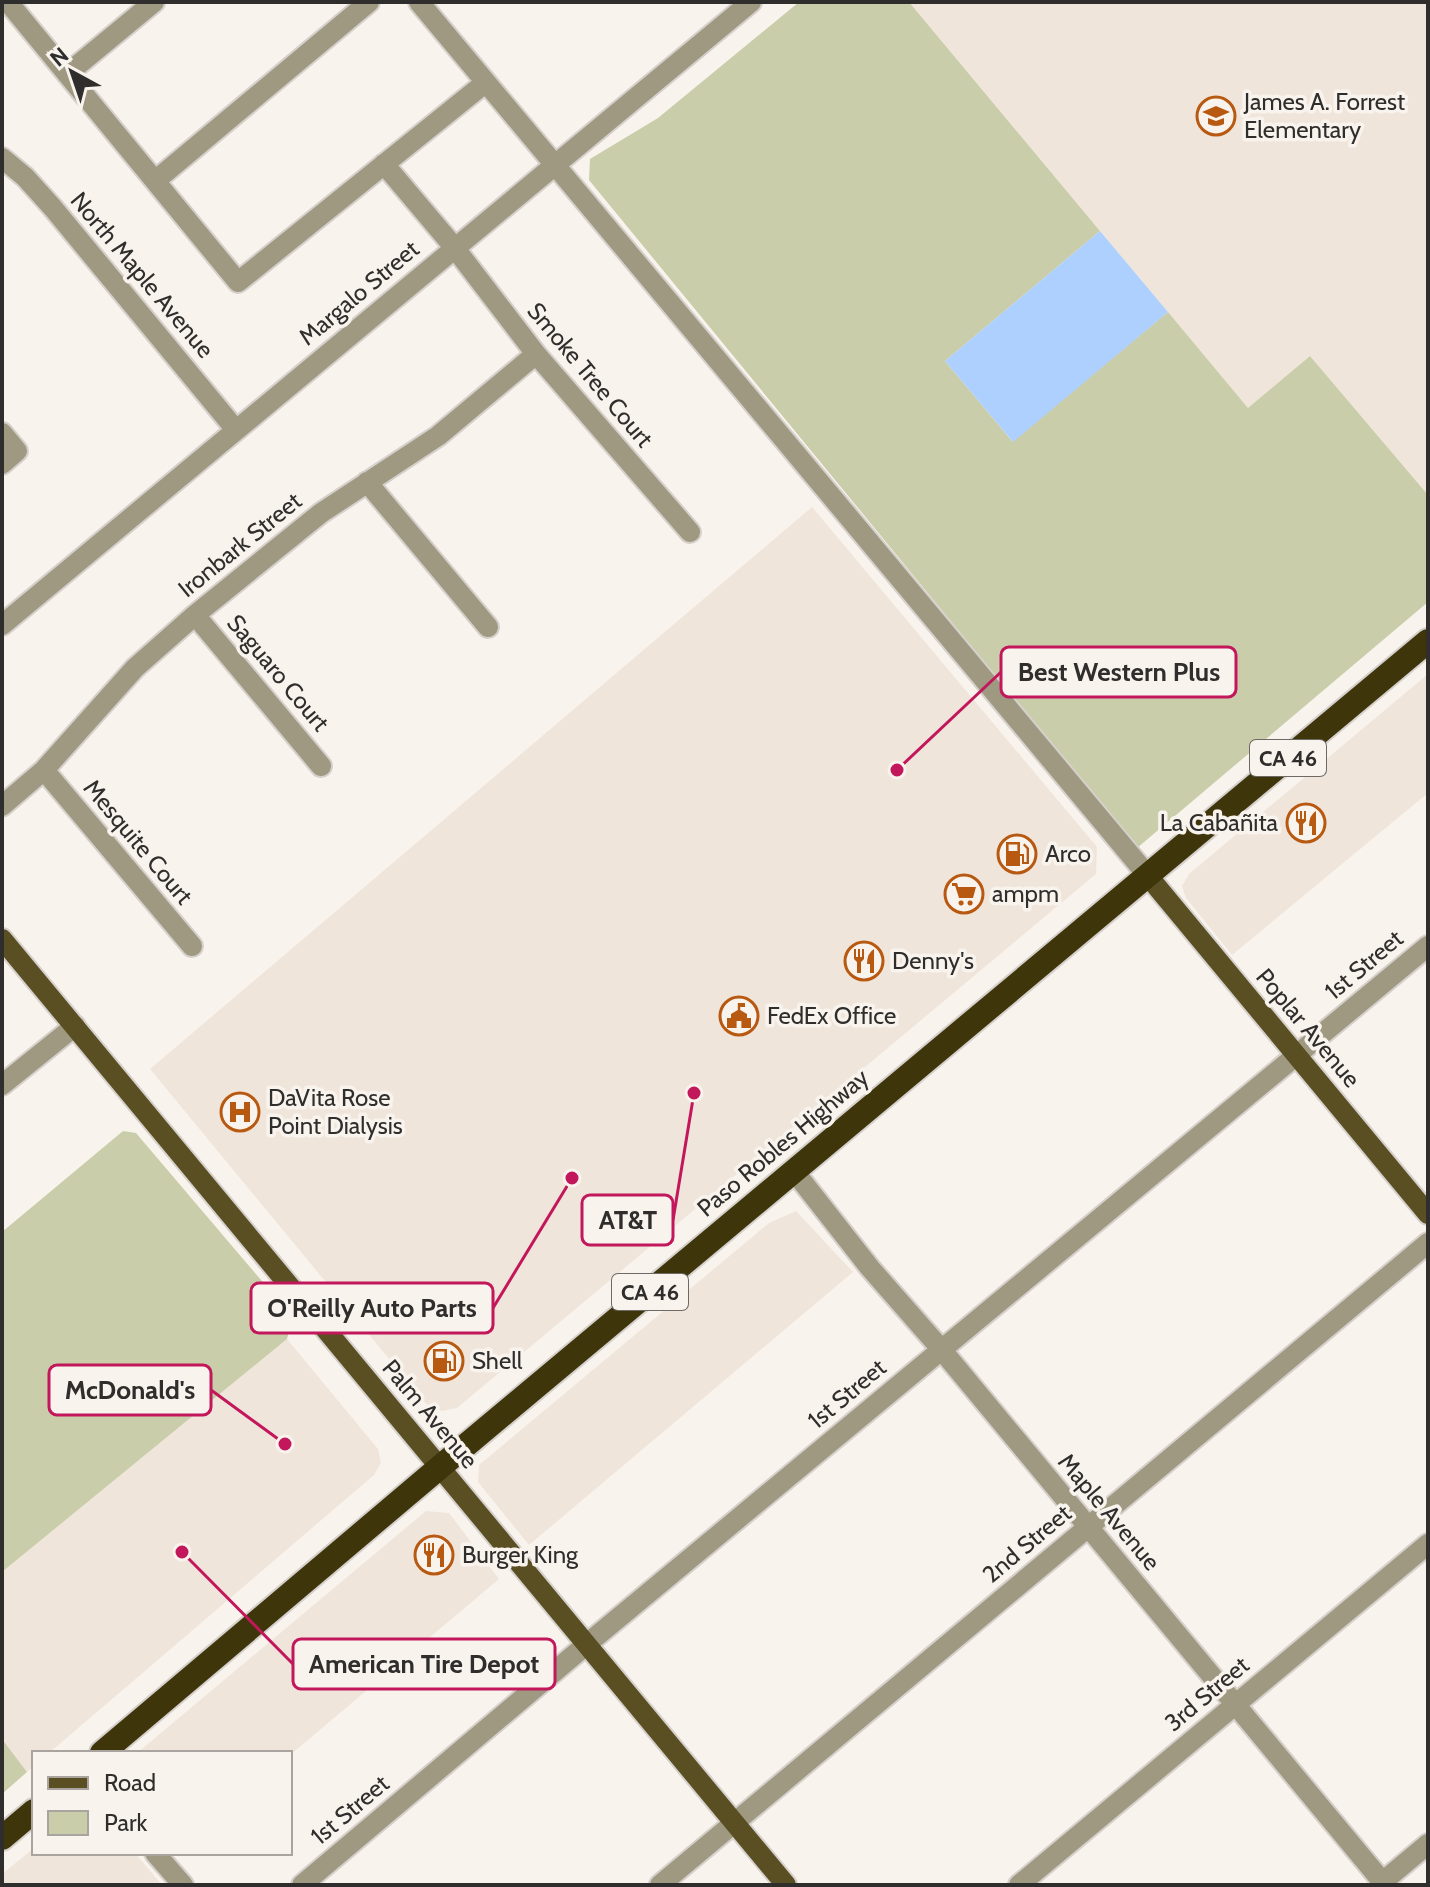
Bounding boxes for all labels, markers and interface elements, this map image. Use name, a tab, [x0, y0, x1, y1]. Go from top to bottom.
north arrow	[32, 32, 112, 112]
text: N	[45, 42, 74, 72]
place label: James A. Forrest Elementary	[1243, 87, 1405, 144]
school or university icon: James A. Forrest Elementary	[1195, 95, 1237, 137]
street label: North Maple Avenue	[65, 186, 220, 363]
street label: Margalo Street	[293, 234, 425, 351]
street label: Smoke Tree Court	[521, 296, 659, 453]
street label: Ironbark Street	[172, 486, 307, 603]
street label: Saguaro Court	[221, 608, 336, 737]
callout: Best Western Plus	[1001, 647, 1236, 697]
text: Best Western Plus	[1018, 656, 1220, 688]
road number: CA 46	[1250, 740, 1326, 776]
street label: Mesquite Court	[78, 773, 199, 910]
restaurant icon: La Cabañita	[1285, 802, 1327, 844]
place label: La Cabañita	[1160, 808, 1278, 837]
fuel station icon: Arco	[996, 833, 1038, 875]
place label: Arco	[1045, 839, 1091, 868]
supermarket icon: ampm	[943, 873, 985, 915]
place label: ampm	[992, 879, 1059, 908]
street label: 1st Street	[1319, 924, 1409, 1006]
restaurant icon: Denny's	[843, 940, 885, 982]
place label: Denny's	[892, 946, 974, 975]
street label: Poplar Avenue	[1250, 962, 1366, 1093]
public building icon: FedEx Office	[718, 995, 760, 1037]
place label: FedEx Office	[767, 1001, 896, 1030]
street label: Paso Robles Highway	[691, 1063, 874, 1223]
place label: DaVita Rose Point Dialysis	[268, 1083, 403, 1140]
hospital icon: DaVita Rose Point Dialysis	[219, 1091, 261, 1133]
callout: AT&T	[582, 1195, 673, 1245]
text: AT&T	[599, 1204, 658, 1236]
road number: CA 46	[612, 1274, 688, 1310]
callout: O'Reilly Auto Parts	[251, 1283, 493, 1333]
text: O'Reilly Auto Parts	[267, 1292, 477, 1324]
fuel station icon: Shell	[423, 1340, 465, 1382]
place label: Shell	[472, 1346, 523, 1375]
street label: Palm Avenue	[376, 1353, 484, 1474]
street label: 1st Street	[802, 1353, 892, 1435]
callout: McDonald's	[49, 1365, 211, 1415]
text: McDonald's	[65, 1374, 195, 1406]
street label: Maple Avenue	[1052, 1447, 1167, 1576]
street label: 2nd Street	[977, 1498, 1077, 1589]
restaurant icon: Burger King	[413, 1534, 455, 1576]
place label: Burger King	[462, 1540, 579, 1569]
callout: American Tire Depot	[293, 1639, 555, 1689]
text: American Tire Depot	[309, 1648, 539, 1680]
street label: 3rd Street	[1159, 1650, 1255, 1737]
legend	[32, 1751, 292, 1855]
text: Road	[104, 1768, 156, 1797]
street label: 1st Street	[305, 1769, 395, 1851]
text: Park	[104, 1808, 147, 1837]

